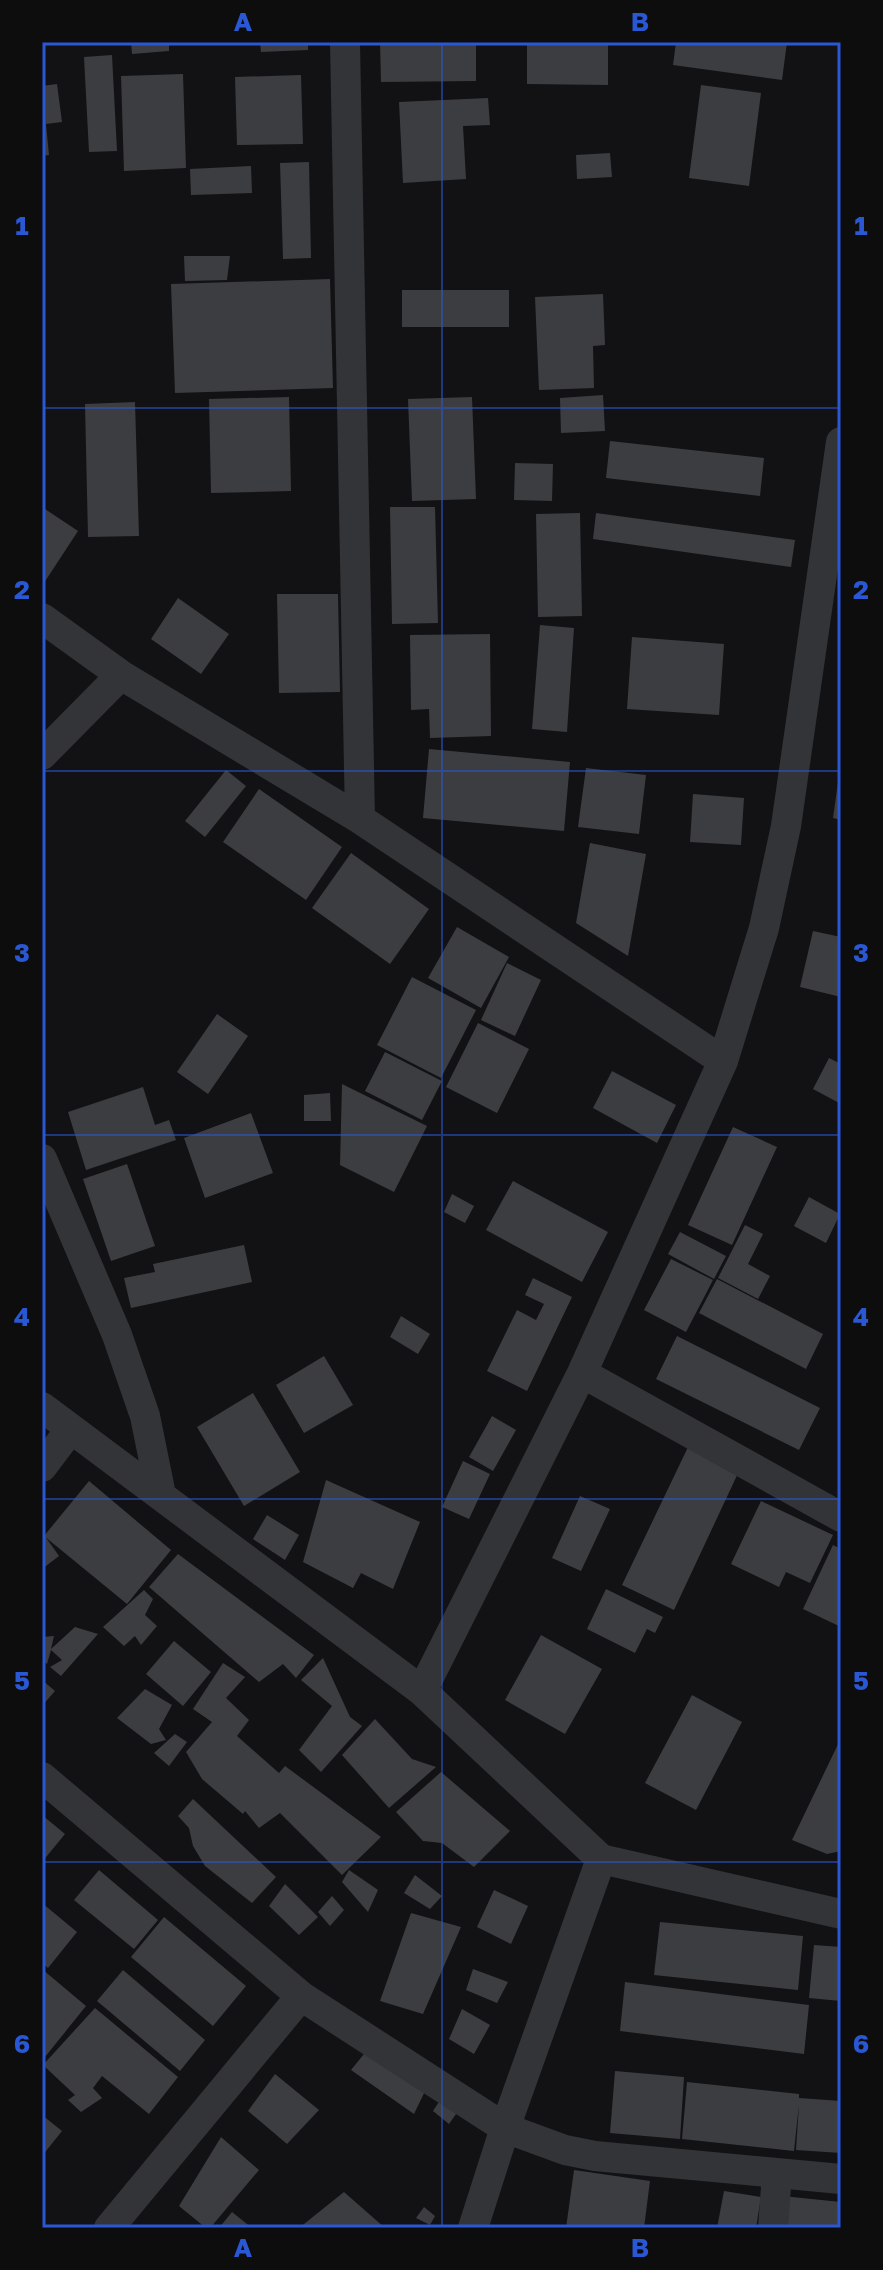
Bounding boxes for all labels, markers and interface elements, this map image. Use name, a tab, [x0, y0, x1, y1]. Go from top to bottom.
text: A	[234, 6, 253, 37]
text: B	[631, 6, 649, 37]
text: 1	[15, 210, 29, 241]
text: 1	[854, 210, 868, 241]
text: 2	[14, 574, 30, 605]
text: 2	[853, 574, 869, 605]
text: 3	[14, 937, 30, 968]
text: 3	[853, 937, 869, 968]
text: 4	[14, 1301, 30, 1332]
text: 4	[853, 1301, 869, 1332]
text: 5	[14, 1665, 30, 1696]
text: 5	[853, 1665, 869, 1696]
text: 6	[14, 2028, 30, 2059]
text: 6	[853, 2028, 869, 2059]
text: A	[234, 2232, 253, 2263]
text: B	[631, 2232, 649, 2263]

